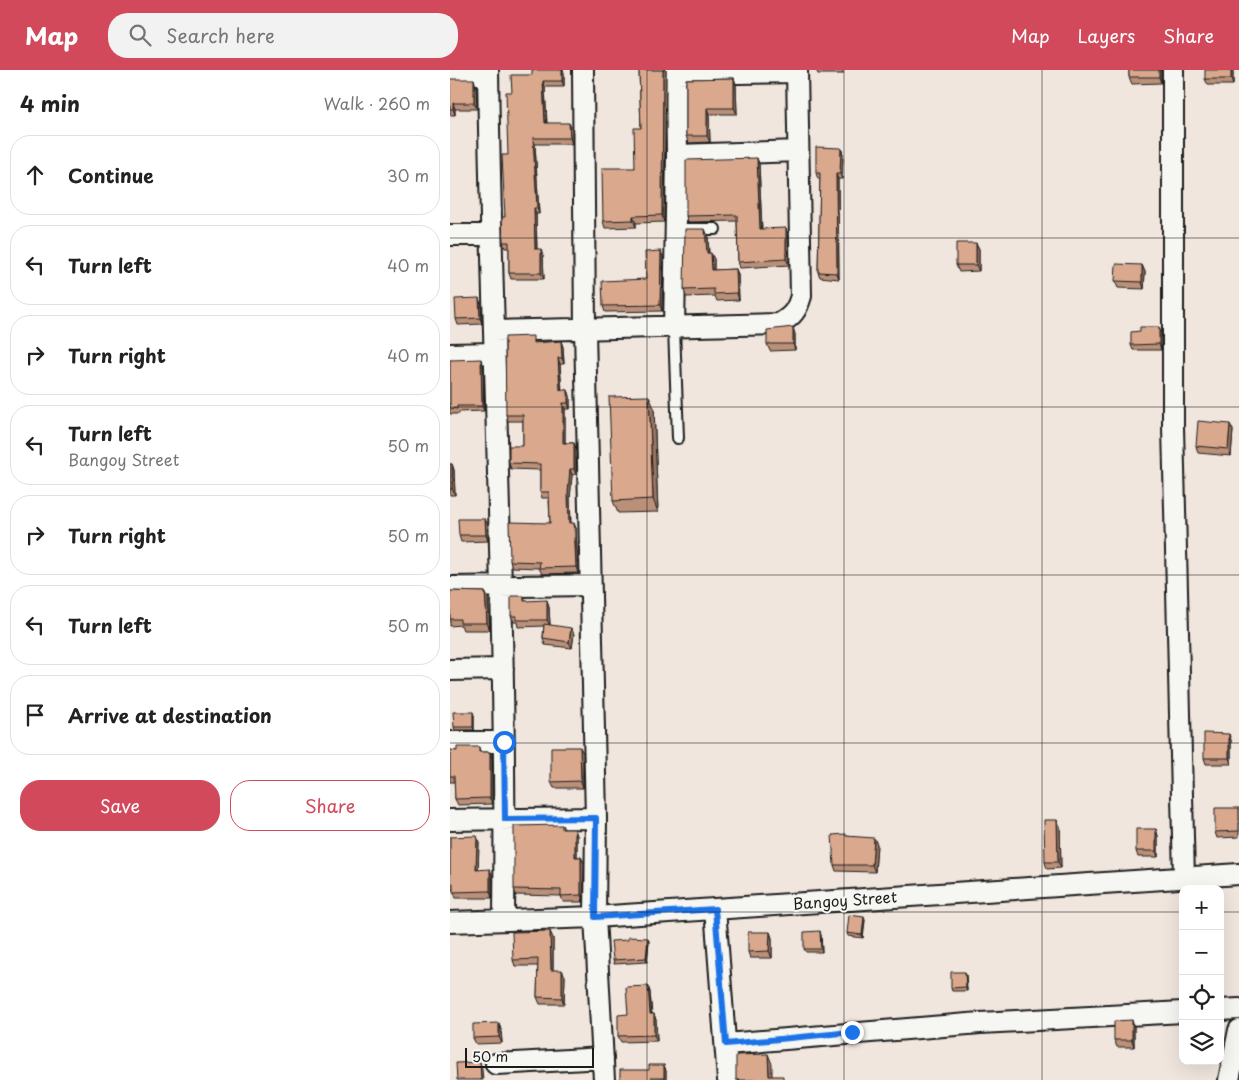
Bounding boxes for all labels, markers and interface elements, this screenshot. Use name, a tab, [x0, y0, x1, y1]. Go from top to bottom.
search box	[108, 13, 458, 58]
text: Map	[25, 17, 78, 53]
icon: search	[126, 21, 154, 49]
text: Search here	[166, 21, 275, 49]
text: Map	[1011, 22, 1050, 49]
text: Layers	[1078, 22, 1135, 49]
text: Share	[1163, 22, 1214, 49]
text: 4 min	[20, 87, 80, 119]
text: Walk · 260 m	[324, 91, 430, 115]
icon: ahead	[21, 161, 49, 189]
text: Continue	[68, 161, 154, 189]
text: 30 m	[387, 163, 429, 187]
icon: left	[21, 251, 49, 279]
text: Turn left	[68, 251, 152, 279]
text: 40 m	[387, 253, 429, 277]
icon: right	[21, 341, 49, 369]
text: Turn right	[68, 341, 166, 369]
text: 40 m	[387, 343, 429, 367]
text: Turn left	[68, 419, 152, 447]
icon: left	[21, 431, 49, 459]
text: 50 m	[388, 433, 429, 457]
text: Bangoy Street	[68, 447, 179, 471]
icon: right	[21, 521, 49, 549]
text: Turn right	[68, 521, 166, 549]
text: 50 m	[388, 523, 429, 547]
icon: left	[21, 611, 49, 639]
text: Turn left	[68, 611, 152, 639]
text: 50 m	[388, 613, 429, 637]
icon: arrive	[21, 701, 49, 729]
text: Arrive at destination	[68, 701, 272, 729]
route start	[493, 731, 516, 754]
button: Save	[20, 780, 220, 831]
button: Share	[230, 780, 430, 831]
street label: Bangoy Street	[792, 884, 898, 915]
map controls	[1179, 885, 1224, 1065]
button: +	[1179, 885, 1224, 930]
button: −	[1179, 930, 1224, 975]
button: locate	[1179, 975, 1224, 1020]
button: layers	[1179, 1020, 1224, 1065]
route end	[841, 1021, 864, 1044]
scale bar	[465, 1045, 594, 1068]
text: 50 m	[472, 1046, 508, 1067]

